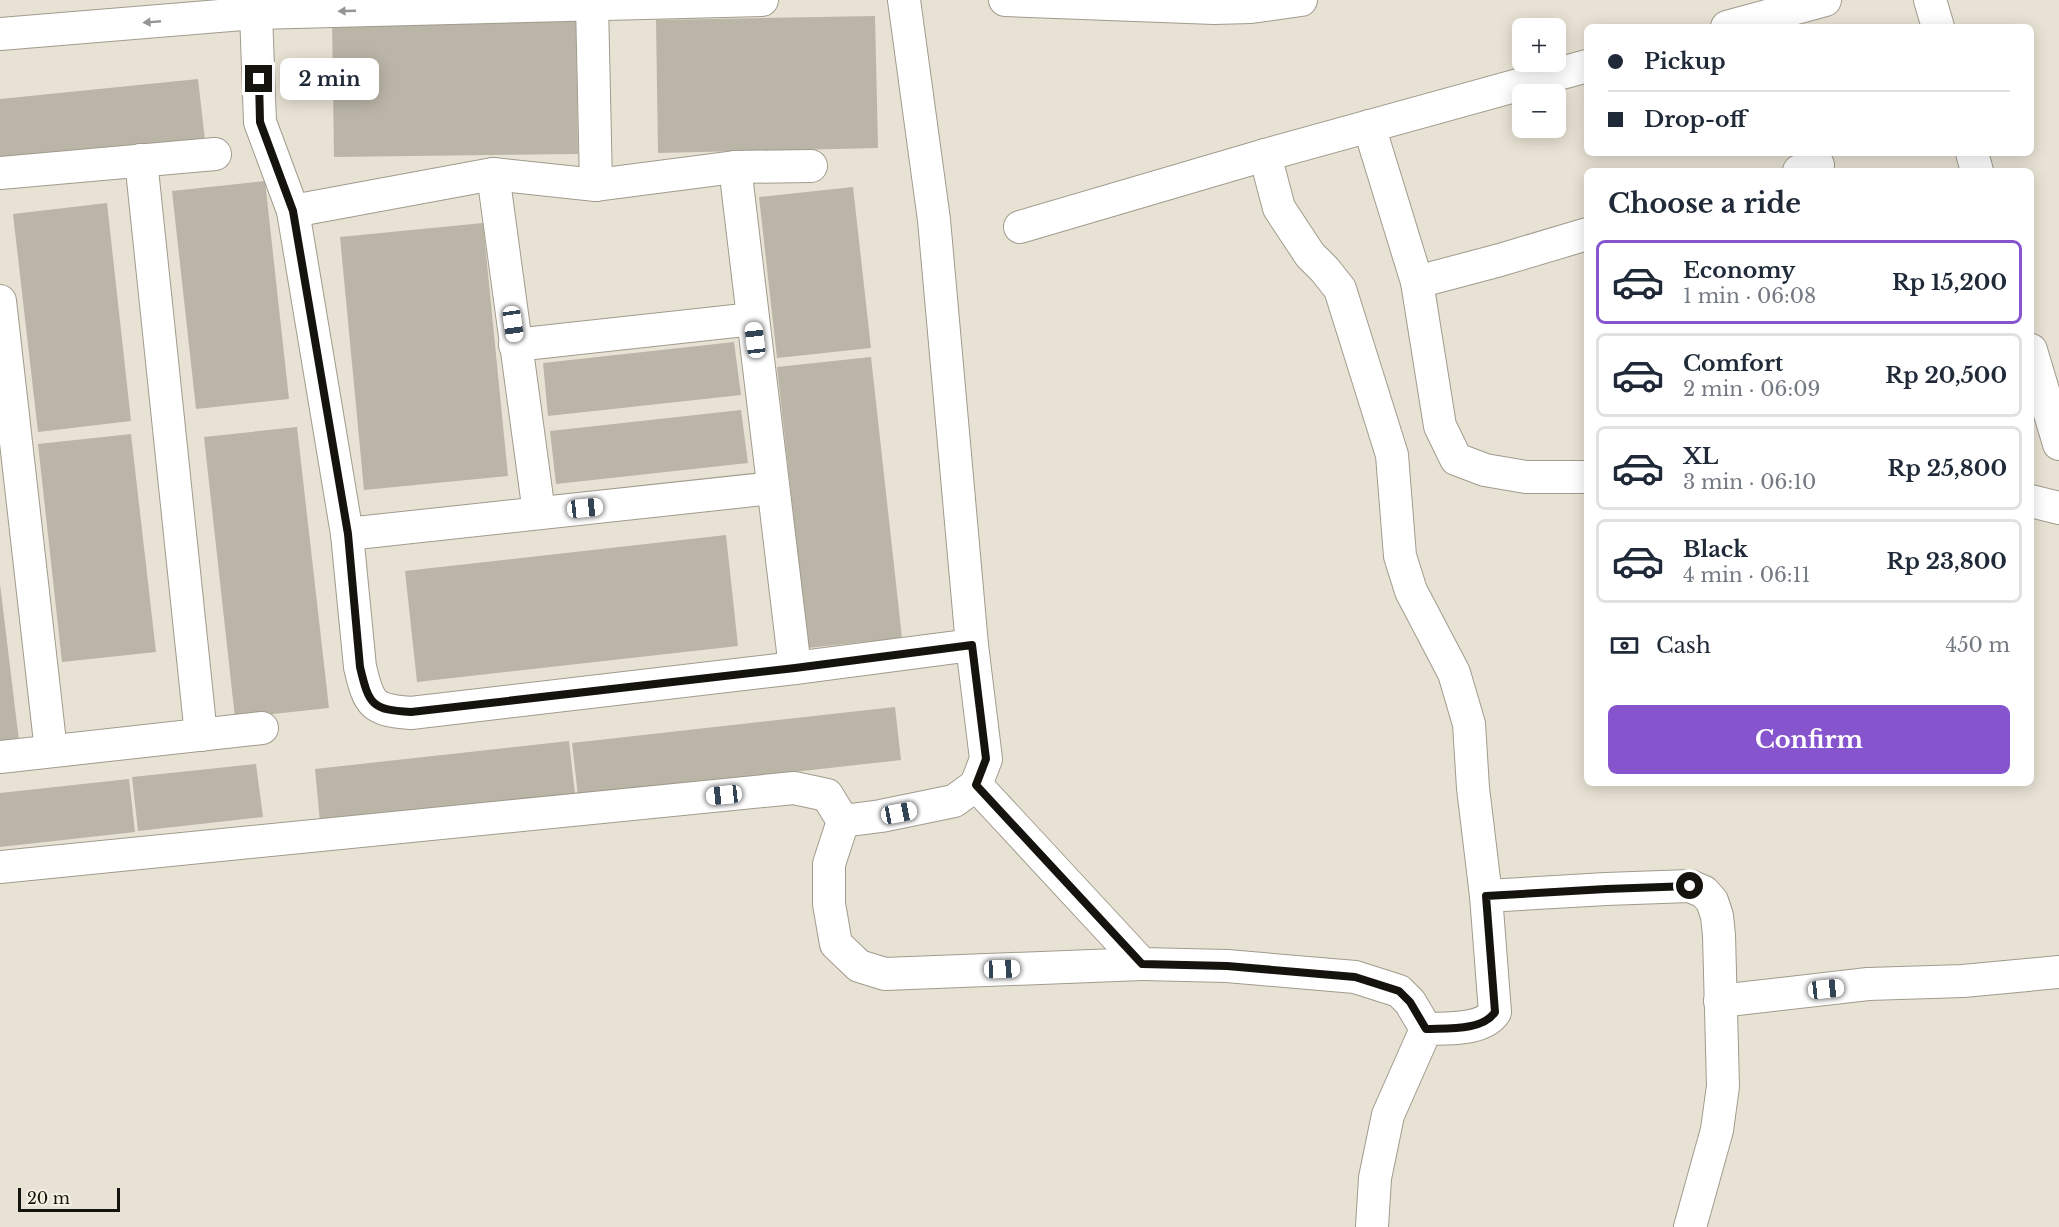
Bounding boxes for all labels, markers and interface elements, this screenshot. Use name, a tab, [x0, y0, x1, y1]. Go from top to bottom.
one-way arrow	[337, 6, 356, 16]
one-way arrow	[143, 17, 162, 27]
map controls	[1512, 18, 1566, 138]
button: +	[1512, 18, 1566, 72]
text: Pickup	[1644, 48, 1726, 75]
callout: 2 min	[280, 58, 379, 100]
route end	[245, 65, 272, 92]
text: 2 min	[298, 67, 361, 91]
button: −	[1512, 84, 1566, 138]
text: Drop-off	[1644, 106, 1746, 133]
text: Choose a ride	[1608, 187, 1801, 220]
icon: car	[1611, 255, 1665, 309]
text: Economy	[1683, 257, 1795, 284]
text: Rp 15,200	[1892, 269, 2007, 296]
text: 1 min · 06:08	[1683, 284, 1816, 308]
car	[502, 305, 524, 343]
car	[744, 321, 766, 359]
icon: car	[1611, 348, 1665, 402]
text: Comfort	[1683, 350, 1783, 377]
text: Rp 20,500	[1885, 362, 2007, 389]
text: 2 min · 06:09	[1683, 377, 1820, 401]
icon: car	[1611, 441, 1665, 495]
text: XL	[1683, 443, 1718, 470]
text: Rp 25,800	[1888, 455, 2007, 482]
text: 3 min · 06:10	[1683, 470, 1816, 494]
car	[566, 497, 604, 519]
icon: car	[1611, 534, 1665, 588]
text: Black	[1683, 536, 1748, 563]
text: Rp 23,800	[1887, 548, 2007, 575]
text: 4 min · 06:11	[1683, 563, 1810, 587]
icon: cash	[1608, 629, 1641, 662]
text: Cash	[1656, 632, 1711, 659]
text: 450 m	[1945, 633, 2010, 657]
button: Confirm	[1608, 705, 2010, 774]
car	[705, 784, 743, 806]
car	[880, 801, 918, 825]
route start	[1676, 872, 1703, 899]
car	[984, 959, 1020, 979]
car	[1807, 978, 1845, 1000]
scale bar	[18, 1185, 120, 1212]
text: 20 m	[27, 1188, 70, 1208]

